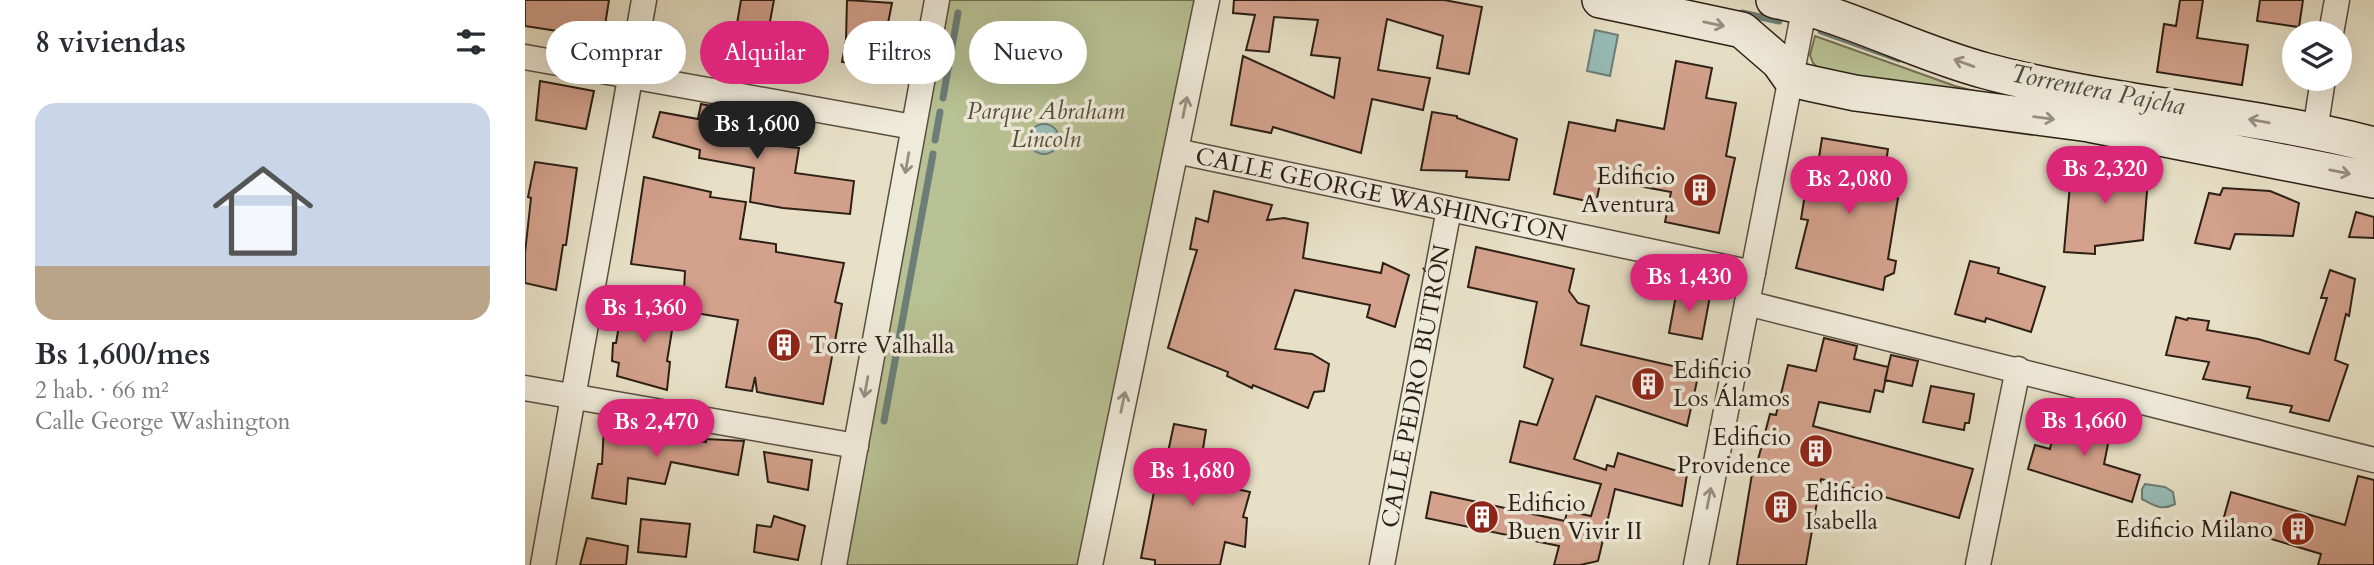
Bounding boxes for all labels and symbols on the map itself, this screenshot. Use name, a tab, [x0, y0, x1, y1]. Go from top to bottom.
one-way arrow	[1702, 17, 1725, 31]
water label: Torrentera Pajcha	[2008, 55, 2188, 124]
one-way arrow	[1954, 56, 1976, 68]
park label: Parque Abraham Lincoln	[967, 95, 1125, 156]
one-way arrow	[1178, 96, 1192, 119]
pin: Bs 1,600	[685, 102, 829, 161]
one-way arrow	[2032, 112, 2055, 125]
one-way arrow	[2248, 114, 2271, 127]
street label: CALLE GEORGE WASHINGTON	[1192, 140, 1571, 250]
pin: Bs 2,320	[2033, 146, 2177, 206]
one-way arrow	[900, 152, 913, 174]
pin: Bs 2,080	[1777, 156, 1921, 216]
place label: Edificio Aventura	[1581, 160, 1676, 221]
one-way arrow	[2328, 166, 2351, 179]
building icon: Edificio Aventura	[1681, 171, 1719, 209]
street label: CALLE PEDRO BUTRÓN	[1373, 241, 1459, 531]
pin: Bs 1,430	[1617, 254, 1761, 314]
pin: Bs 1,360	[572, 286, 716, 345]
building icon: Torre Valhalla	[765, 326, 803, 364]
place label: Torre Valhalla	[809, 329, 955, 362]
place label: Edificio Los Álamos	[1673, 354, 1790, 415]
building icon: Edificio Los Álamos	[1629, 365, 1667, 403]
one-way arrow	[859, 375, 872, 398]
one-way arrow	[1117, 391, 1131, 414]
pin: Bs 1,660	[2012, 398, 2156, 458]
pin: Bs 2,470	[584, 400, 728, 459]
place label: Edificio Providence	[1677, 421, 1791, 482]
building icon: Edificio Providence	[1797, 432, 1835, 470]
pin: Bs 1,680	[1120, 448, 1264, 508]
place label: Edificio Isabella	[1805, 477, 1884, 538]
place label: Edificio Buen Vivir II	[1507, 487, 1642, 548]
one-way arrow	[1703, 487, 1717, 510]
building icon: Edificio Isabella	[1762, 488, 1800, 526]
building icon: Edificio Buen Vivir II	[1463, 498, 1501, 536]
building icon: Edificio Milano	[2279, 510, 2317, 548]
place label: Edificio Milano	[2116, 513, 2273, 546]

